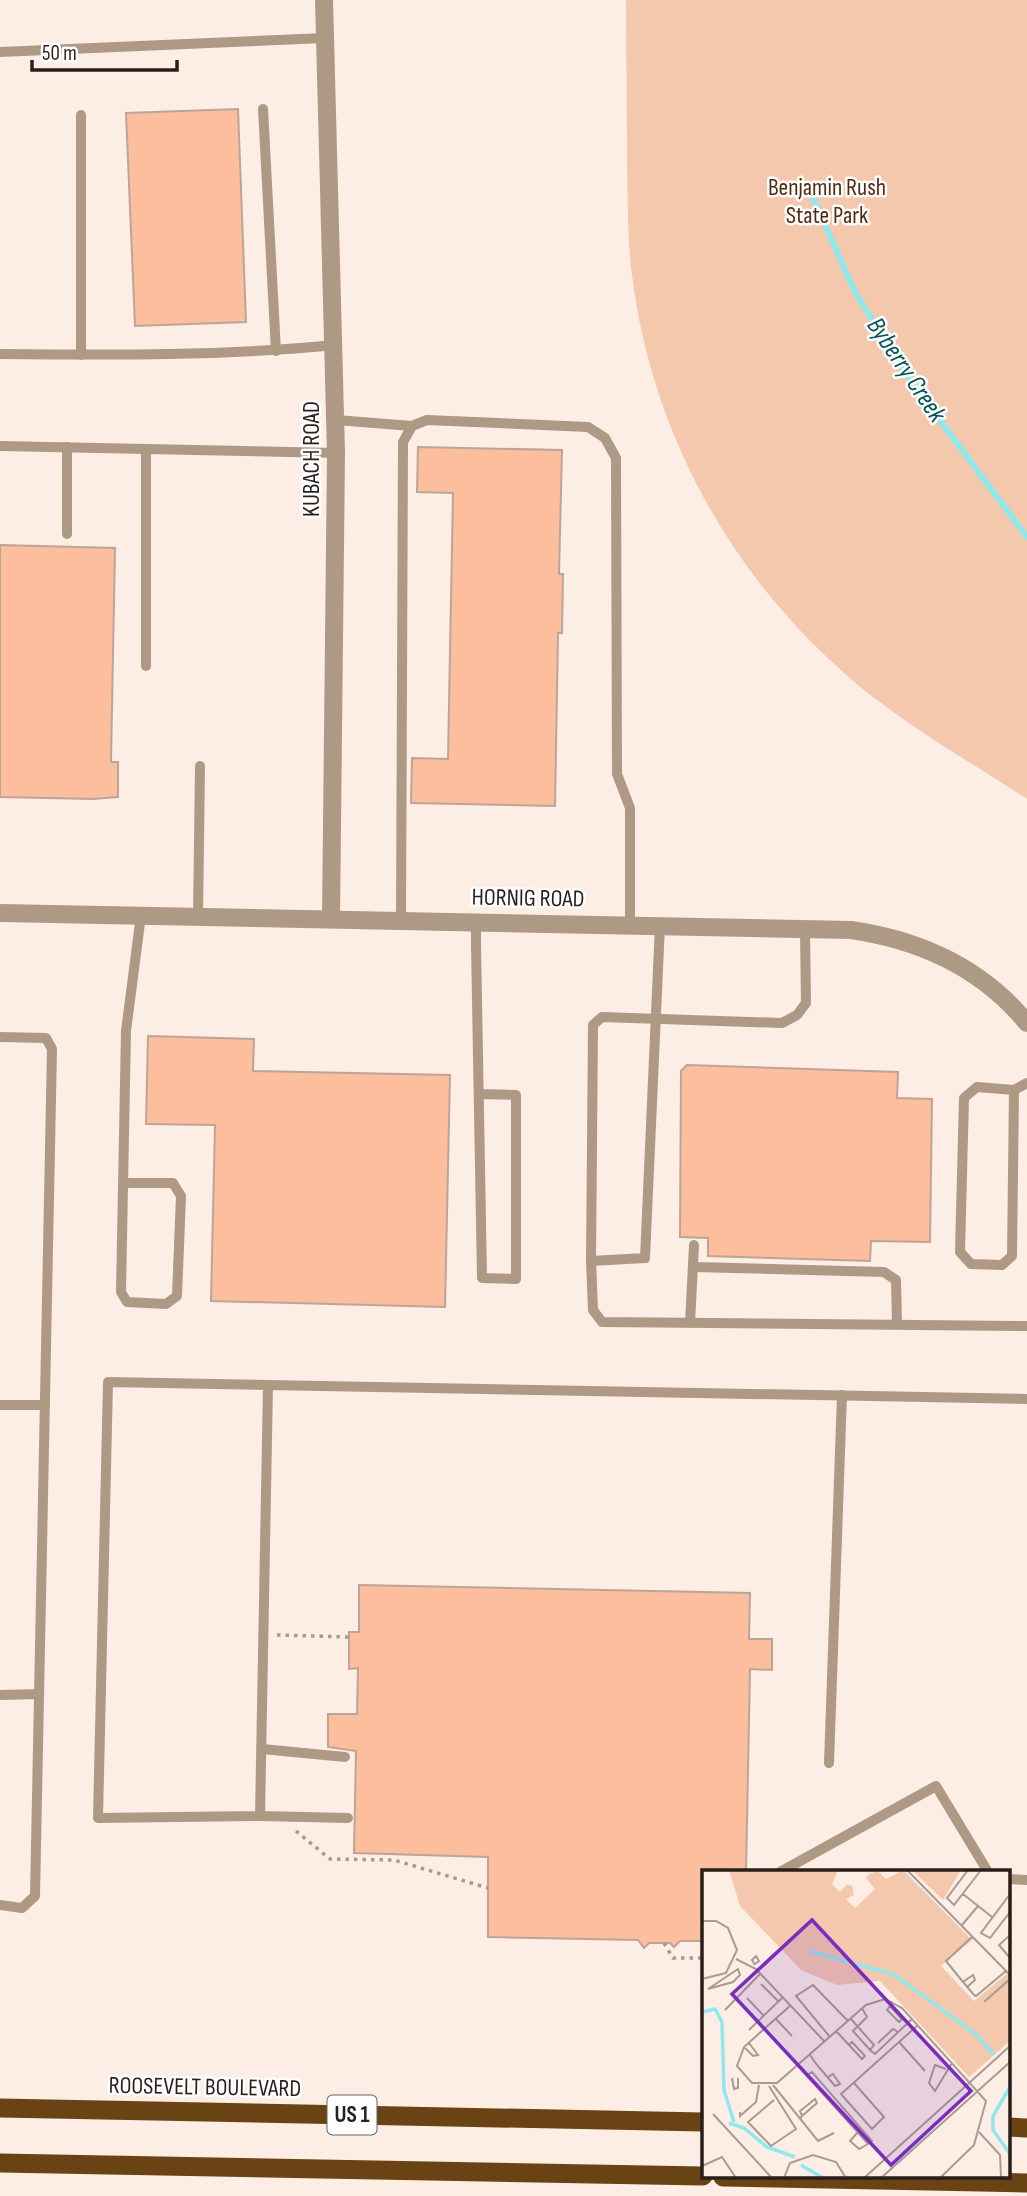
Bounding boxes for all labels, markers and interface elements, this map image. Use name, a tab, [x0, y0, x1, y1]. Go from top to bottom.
scale bar	[32, 28, 177, 72]
text: 50 m	[42, 41, 77, 66]
park label: Benjamin Rush State Park	[768, 173, 886, 230]
water label: Byberry Creek	[860, 312, 953, 429]
street label: KUBACH ROAD	[297, 401, 326, 517]
street label: HORNIG ROAD	[471, 883, 585, 913]
inset map	[702, 1870, 1010, 2178]
street label: ROOSEVELT BOULEVARD	[108, 2071, 302, 2103]
road number: US 1	[328, 2096, 376, 2134]

